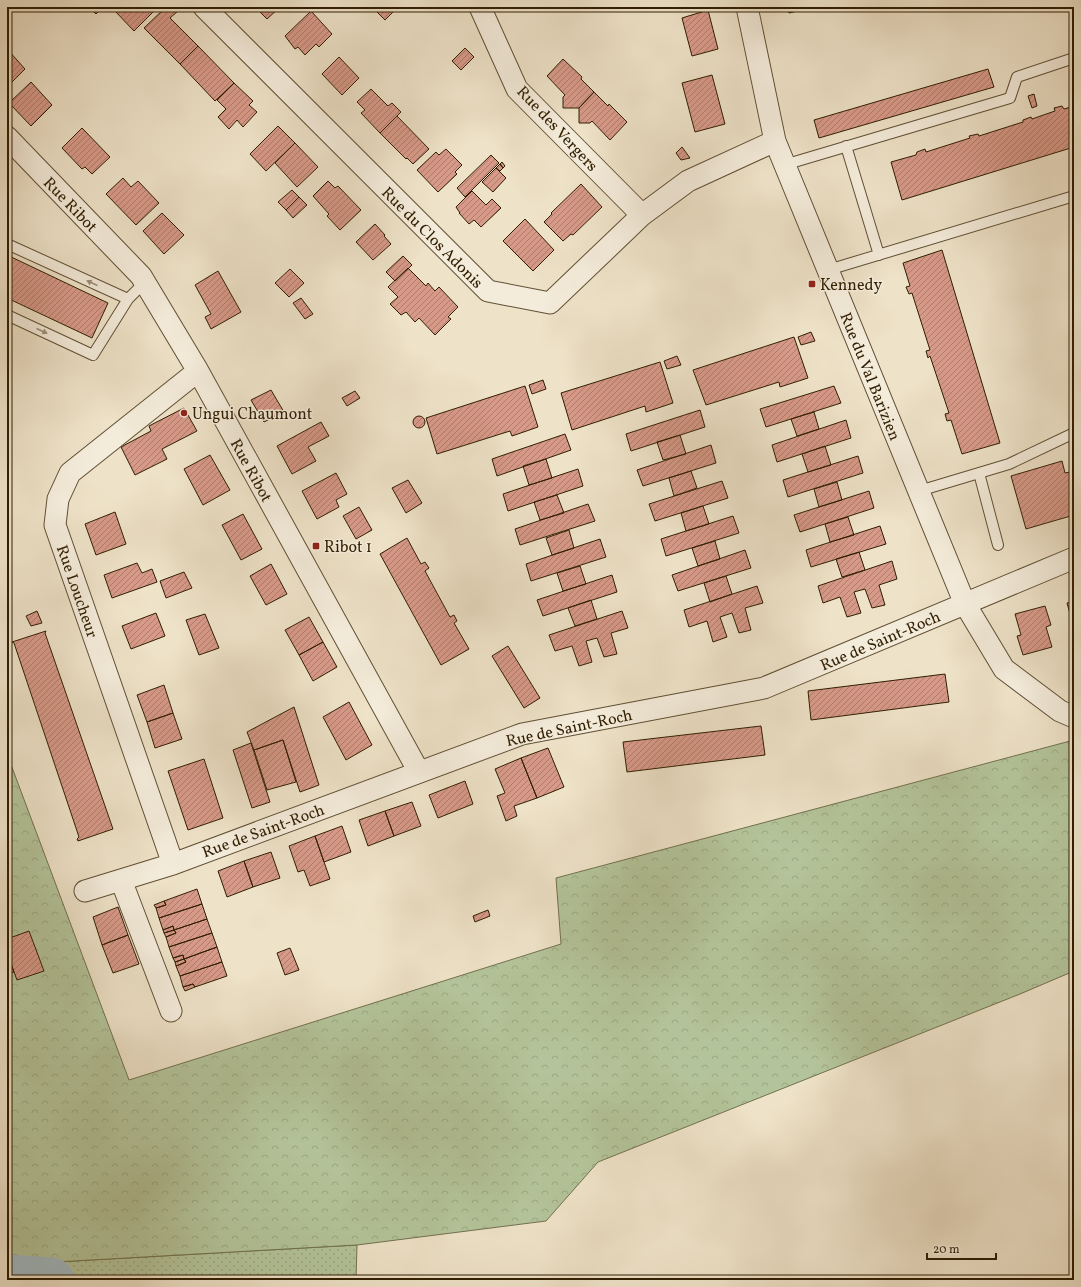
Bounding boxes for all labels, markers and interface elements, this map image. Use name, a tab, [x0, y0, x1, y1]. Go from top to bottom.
street label: Rue des Vergers	[511, 82, 602, 177]
street label: Rue Ribot	[38, 173, 102, 238]
street label: Rue du Clos Adonis	[376, 183, 487, 294]
place label: Kennedy	[820, 275, 883, 297]
marker: Kennedy	[807, 279, 817, 289]
one-way arrow	[87, 280, 98, 286]
street label: Rue du Val Barizien	[833, 309, 905, 444]
one-way arrow	[37, 329, 49, 335]
place label: Ungui Chaumont	[192, 404, 313, 426]
marker: Ungui Chaumont	[179, 408, 189, 418]
street label: Rue Ribot	[224, 435, 277, 507]
place label: Ribot 1	[324, 537, 372, 559]
marker: Ribot 1	[311, 541, 321, 551]
street label: Rue Loucheur	[50, 542, 102, 641]
street label: Rue de Saint-Roch	[817, 607, 944, 677]
street label: Rue de Saint-Roch	[504, 705, 635, 753]
street label: Rue de Saint-Roch	[199, 800, 328, 864]
scale bar	[927, 1235, 996, 1261]
text: 20 m	[933, 1242, 960, 1258]

